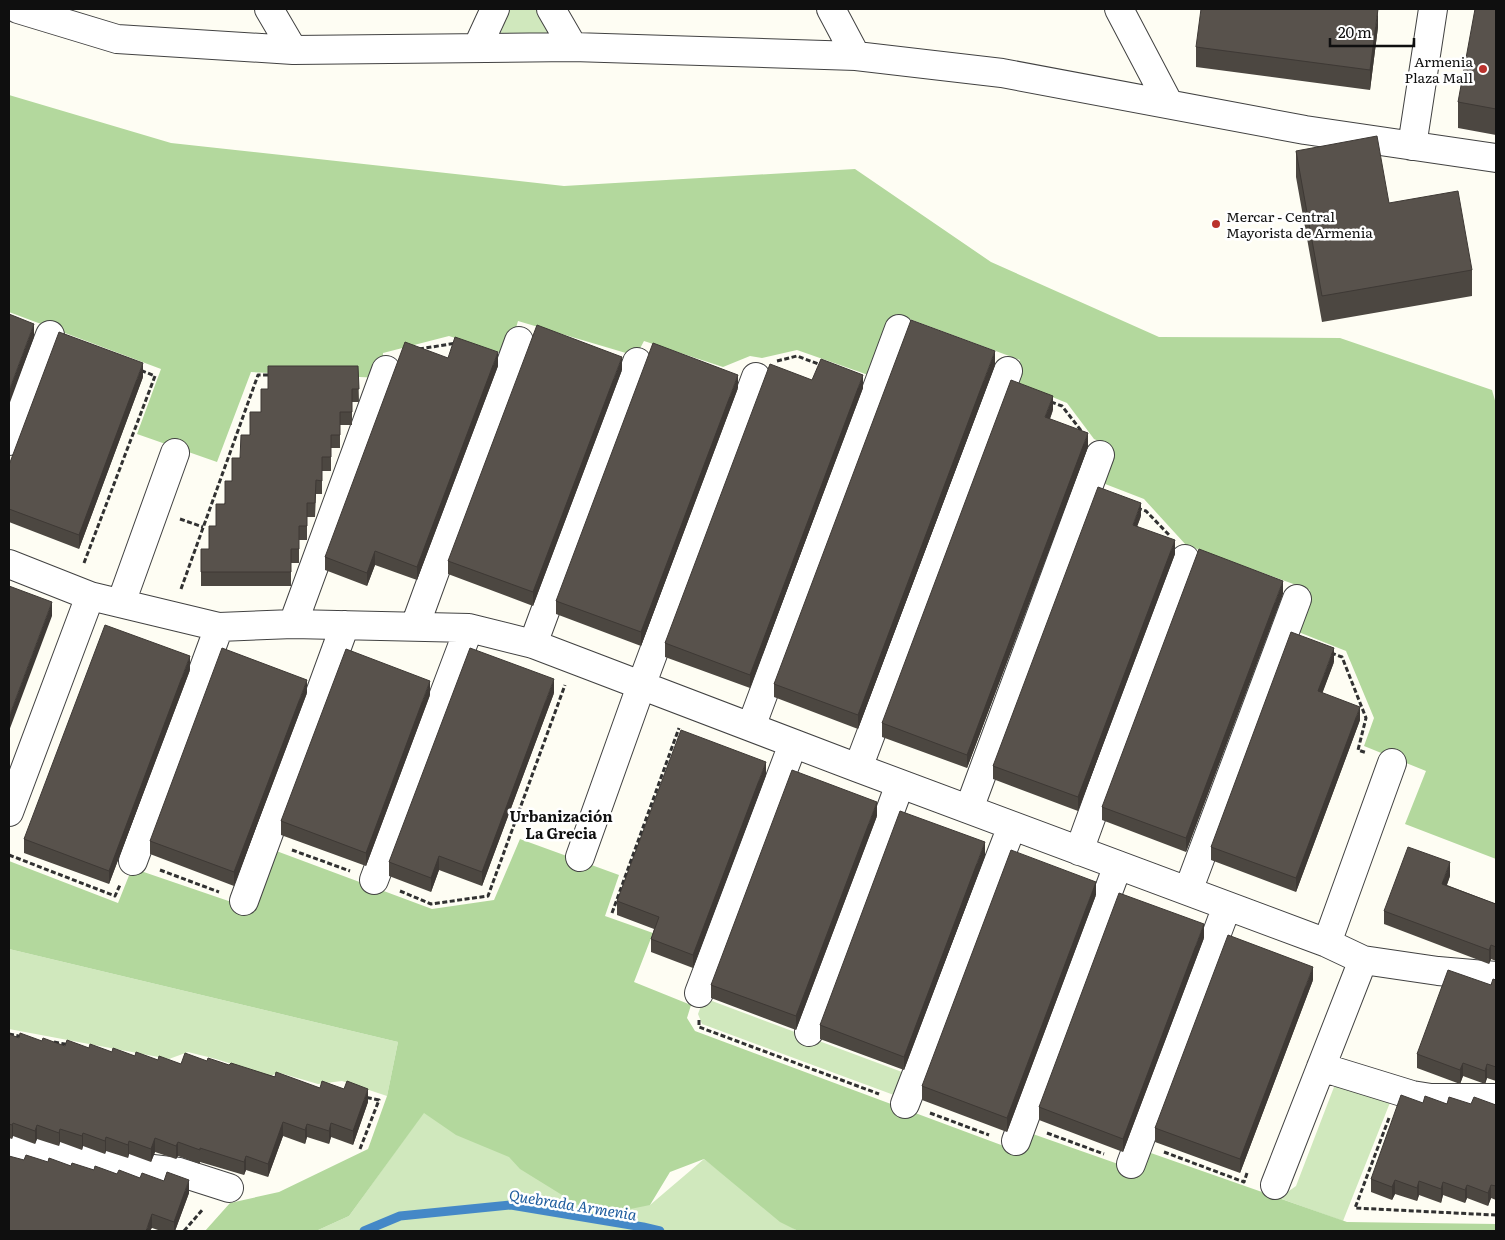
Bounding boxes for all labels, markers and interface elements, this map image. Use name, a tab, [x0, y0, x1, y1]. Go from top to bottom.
scale bar	[1330, 15, 1414, 47]
text: 20 m	[1338, 20, 1372, 43]
place label: Armenia Plaza Mall	[1404, 51, 1473, 87]
marker: Armenia Plaza Mall	[1477, 63, 1489, 75]
place label: Mercar - Central Mayorista de Armenia	[1226, 206, 1373, 242]
marker: Mercar - Central Mayorista de Armenia	[1210, 218, 1222, 230]
district label: Urbanización La Grecia	[509, 804, 613, 844]
water label: Quebrada Armenia	[507, 1183, 639, 1226]

